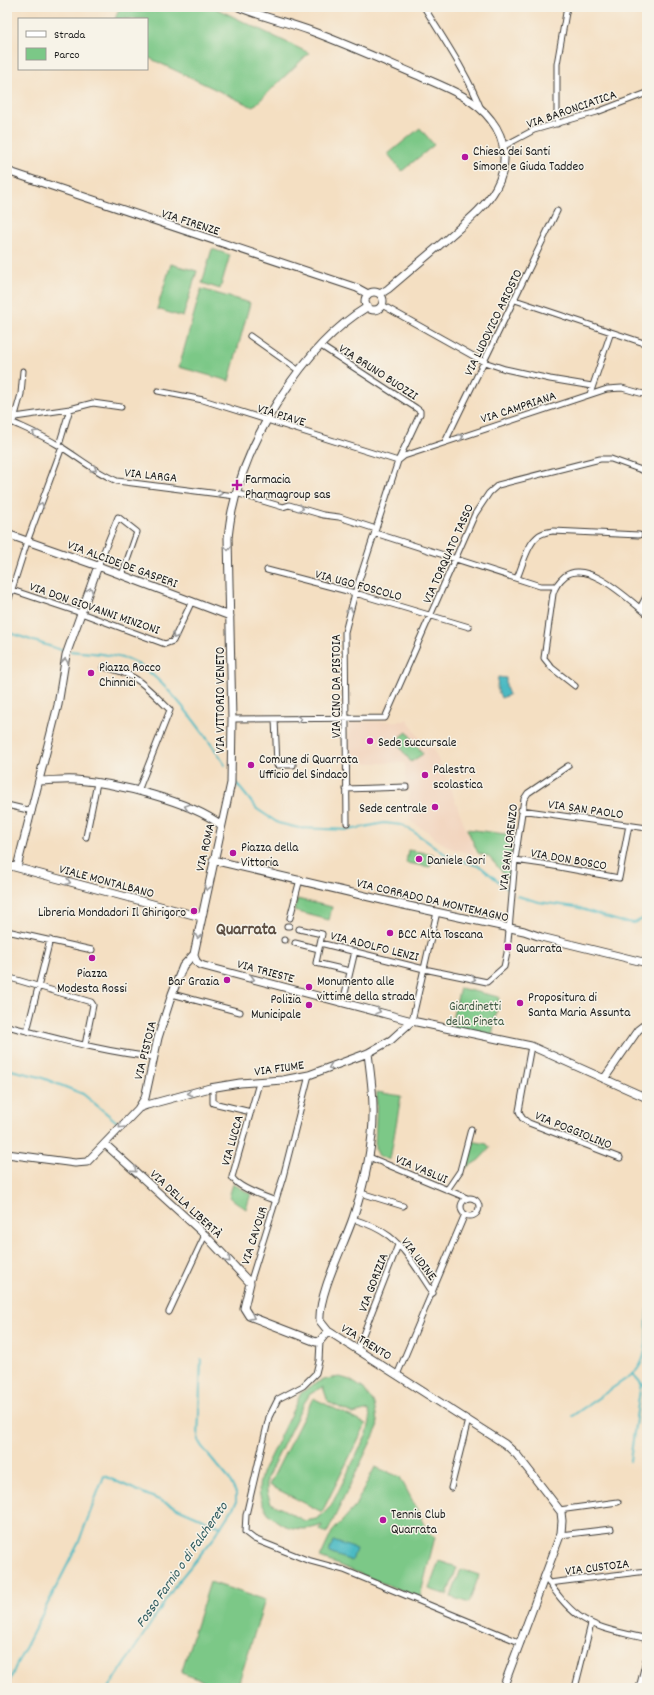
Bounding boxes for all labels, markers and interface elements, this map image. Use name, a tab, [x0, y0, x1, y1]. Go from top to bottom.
legend	[18, 18, 148, 70]
text: Strada	[54, 27, 85, 44]
text: Parco	[54, 47, 80, 64]
street label: VIA BARONCIATICA	[524, 86, 619, 135]
place label: Chiesa dei Santi Simone e Giuda Taddeo	[473, 143, 584, 177]
marker: Chiesa dei Santi Simone e Giuda Taddeo	[460, 152, 470, 162]
street label: VIA FIRENZE	[159, 205, 222, 242]
street label: VIA LUDOVICO ARIOSTO	[460, 267, 528, 380]
street label: VIA BRUNO BUOZZI	[334, 340, 421, 406]
street label: VIA CAMPRIANA	[479, 387, 559, 430]
street label: VIA PIAVE	[255, 400, 308, 433]
one-way arrow	[32, 430, 39, 438]
one-way arrow	[457, 433, 464, 442]
one-way arrow	[90, 464, 97, 472]
street label: VIA LARGA	[123, 464, 178, 489]
place label: Farmacia Pharmagroup sas	[245, 471, 331, 505]
marker: Farmacia Pharmagroup sas	[232, 480, 242, 490]
one-way arrow	[217, 488, 223, 497]
street label: VIA TORQUATO TASSO	[419, 501, 480, 607]
one-way arrow	[36, 502, 44, 509]
one-way arrow	[297, 503, 304, 512]
street label: VIA ALCIDE DE GASPERI	[64, 537, 180, 594]
one-way arrow	[224, 545, 233, 551]
street label: VIA UGO FOSCOLO	[313, 566, 404, 607]
street label: VIA DON GIOVANNI MINZONI	[26, 578, 162, 641]
one-way arrow	[85, 586, 93, 593]
one-way arrow	[345, 607, 354, 614]
one-way arrow	[172, 632, 180, 639]
street label: VIA CINO DA PISTOIA	[328, 634, 347, 738]
street label: VIA VITTORIO VENETO	[212, 647, 231, 753]
one-way arrow	[60, 657, 69, 664]
place label: Piazza Rocco Chinnici	[99, 659, 161, 693]
marker: Piazza Rocco Chinnici	[86, 668, 96, 678]
one-way arrow	[296, 715, 302, 723]
place label: Sede succursale	[378, 734, 457, 753]
marker: Sede succursale	[365, 736, 375, 746]
place label: Comune di Quarrata Ufficio del Sindaco	[259, 751, 359, 785]
marker: Comune di Quarrata Ufficio del Sindaco	[246, 760, 256, 770]
place label: Palestra scolastica	[433, 761, 484, 795]
marker: Palestra scolastica	[420, 770, 430, 780]
street label: VIA SAN PAOLO	[547, 796, 625, 825]
place label: Sede centrale	[359, 800, 427, 819]
marker: Sede centrale	[430, 802, 440, 812]
one-way arrow	[184, 803, 191, 812]
street label: VIA SAN LORENZO	[495, 803, 524, 892]
street label: VIA ROMA	[192, 822, 221, 874]
place label: Piazza della Vittoria	[241, 839, 299, 873]
street label: VIA DON BOSCO	[529, 844, 608, 877]
marker: Piazza della Vittoria	[228, 848, 238, 858]
place label: Daniele Gori	[427, 852, 486, 871]
marker: Daniele Gori	[414, 854, 424, 864]
street label: VIALE MONTALBANO	[57, 861, 156, 904]
street label: VIA CORRADO DA MONTEMAGNO	[354, 875, 510, 928]
one-way arrow	[64, 877, 71, 886]
one-way arrow	[204, 885, 212, 891]
place label: Libreria Mondadori Il Ghirigoro	[38, 904, 186, 923]
marker: Libreria Mondadori Il Ghirigoro	[189, 906, 199, 916]
district label: Quarrata	[216, 919, 277, 943]
place label: BCC Alta Toscana	[398, 926, 484, 945]
street label: VIA ADOLFO LENZI	[328, 927, 421, 968]
marker: BCC Alta Toscana	[385, 928, 395, 938]
one-way arrow	[194, 932, 202, 939]
place label: Quarrata	[516, 940, 563, 959]
marker: Quarrata	[503, 942, 513, 952]
marker: Piazza Modesta Rossi	[87, 953, 97, 963]
street label: VIA TRIESTE	[235, 956, 296, 989]
place label: Piazza Modesta Rossi	[57, 965, 128, 999]
place label: Bar Grazia	[168, 973, 220, 992]
place label: Monumento alle vittime della strada	[317, 973, 416, 1007]
one-way arrow	[249, 974, 255, 982]
one-way arrow	[470, 974, 476, 983]
marker: Bar Grazia	[222, 975, 232, 985]
marker: Monumento alle vittime della strada	[304, 982, 314, 992]
place label: Propositura di Santa Maria Assunta	[528, 989, 631, 1023]
place label: Polizia Municipale	[251, 991, 302, 1025]
park label: Giardinetti della Pineta	[446, 998, 505, 1032]
marker: Propositura di Santa Maria Assunta	[515, 998, 525, 1008]
marker: Polizia Municipale	[304, 1000, 314, 1010]
one-way arrow	[374, 1006, 381, 1015]
street label: VIA PISTOIA	[130, 1019, 163, 1082]
street label: VIA FIUME	[253, 1057, 306, 1082]
one-way arrow	[328, 1062, 335, 1070]
one-way arrow	[187, 1088, 194, 1096]
street label: VIA POGGIOLINO	[532, 1107, 614, 1155]
street label: VIA LUCCA	[217, 1113, 250, 1168]
one-way arrow	[118, 1121, 126, 1129]
street label: VIA VASLUI	[392, 1151, 450, 1190]
one-way arrow	[129, 1165, 137, 1172]
street label: VIA DELLA LIBERTÀ	[145, 1166, 226, 1244]
street label: VIA CAVOUR	[237, 1204, 274, 1267]
street label: VIA UDINE	[395, 1234, 441, 1285]
street label: VIA GORIZIA	[354, 1251, 394, 1315]
one-way arrow	[223, 1255, 230, 1263]
one-way arrow	[248, 1312, 255, 1320]
street label: VIA TRENTO	[337, 1320, 395, 1366]
water label: Fosso Farnio o di Falchereto	[132, 1498, 234, 1632]
place label: Tennis Club Quarrata	[391, 1506, 446, 1540]
marker: Tennis Club Quarrata	[378, 1515, 388, 1525]
street label: VIA CUSTOZA	[564, 1555, 630, 1582]

